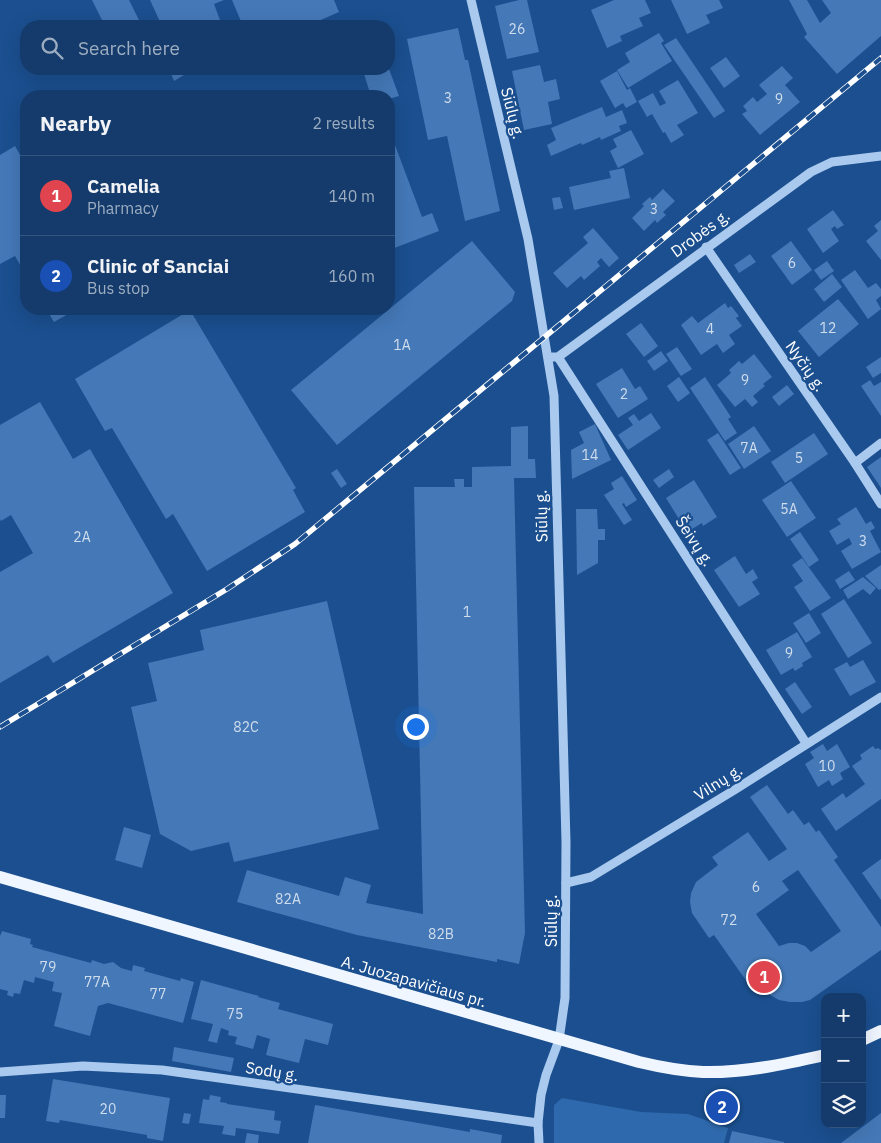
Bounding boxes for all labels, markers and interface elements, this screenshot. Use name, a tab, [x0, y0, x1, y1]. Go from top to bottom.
search box	[20, 20, 395, 75]
house number: 26	[509, 20, 525, 38]
icon: search	[38, 34, 66, 62]
text: Search here	[78, 36, 180, 60]
street label: Siūlų g.	[497, 85, 529, 141]
house number: 3	[444, 89, 452, 107]
house number: 9	[775, 90, 783, 108]
text: Nearby	[40, 109, 111, 137]
text: 2 results	[312, 113, 375, 133]
text: Camelia	[87, 174, 160, 198]
text: 1	[51, 186, 61, 206]
text: 140 m	[328, 186, 375, 206]
text: Pharmacy	[87, 198, 159, 218]
house number: 3	[650, 200, 658, 218]
street label: Drobės g.	[667, 205, 733, 261]
text: Clinic of Sanciai	[87, 254, 229, 278]
house number: 6	[788, 254, 796, 272]
text: 2	[51, 266, 61, 286]
text: 160 m	[328, 266, 375, 286]
text: Bus stop	[87, 278, 150, 298]
house number: 12	[820, 319, 836, 337]
house number: 4	[706, 320, 714, 338]
house number: 1A	[393, 336, 411, 354]
street label: Nyčių g.	[781, 337, 831, 395]
house number: 9	[741, 371, 749, 389]
house number: 2	[620, 385, 628, 403]
house number: 7A	[740, 439, 758, 457]
house number: 14	[582, 446, 598, 464]
house number: 5	[795, 449, 803, 467]
street label: Siūlų g.	[531, 490, 551, 542]
house number: 5A	[780, 500, 798, 518]
street label: Šeivų g.	[671, 512, 719, 570]
house number: 2A	[73, 528, 91, 546]
house number: 3	[859, 532, 867, 550]
house number: 1	[463, 603, 471, 621]
house number: 9	[785, 644, 793, 662]
your location	[403, 714, 429, 740]
house number: 82C	[233, 718, 259, 736]
house number: 10	[819, 757, 835, 775]
street label: Vilnų g.	[690, 759, 746, 805]
house number: 6	[752, 878, 760, 896]
house number: 82A	[275, 890, 301, 908]
street label: Siūlų g.	[541, 895, 561, 947]
house number: 72	[721, 911, 737, 929]
house number: 82B	[428, 925, 454, 943]
street label: A. Juozapavičiaus pr.	[339, 951, 489, 1011]
house number: 79	[40, 958, 56, 976]
pin: 1	[748, 958, 780, 996]
house number: 77A	[84, 973, 110, 991]
house number: 77	[150, 985, 166, 1003]
map controls	[821, 993, 866, 1128]
button: +	[821, 993, 866, 1038]
house number: 75	[227, 1005, 243, 1023]
button: −	[821, 1038, 866, 1083]
street label: Sodų g.	[244, 1057, 300, 1085]
button: layers	[821, 1083, 866, 1128]
pin: 2	[706, 1088, 738, 1126]
house number: 20	[100, 1100, 116, 1118]

